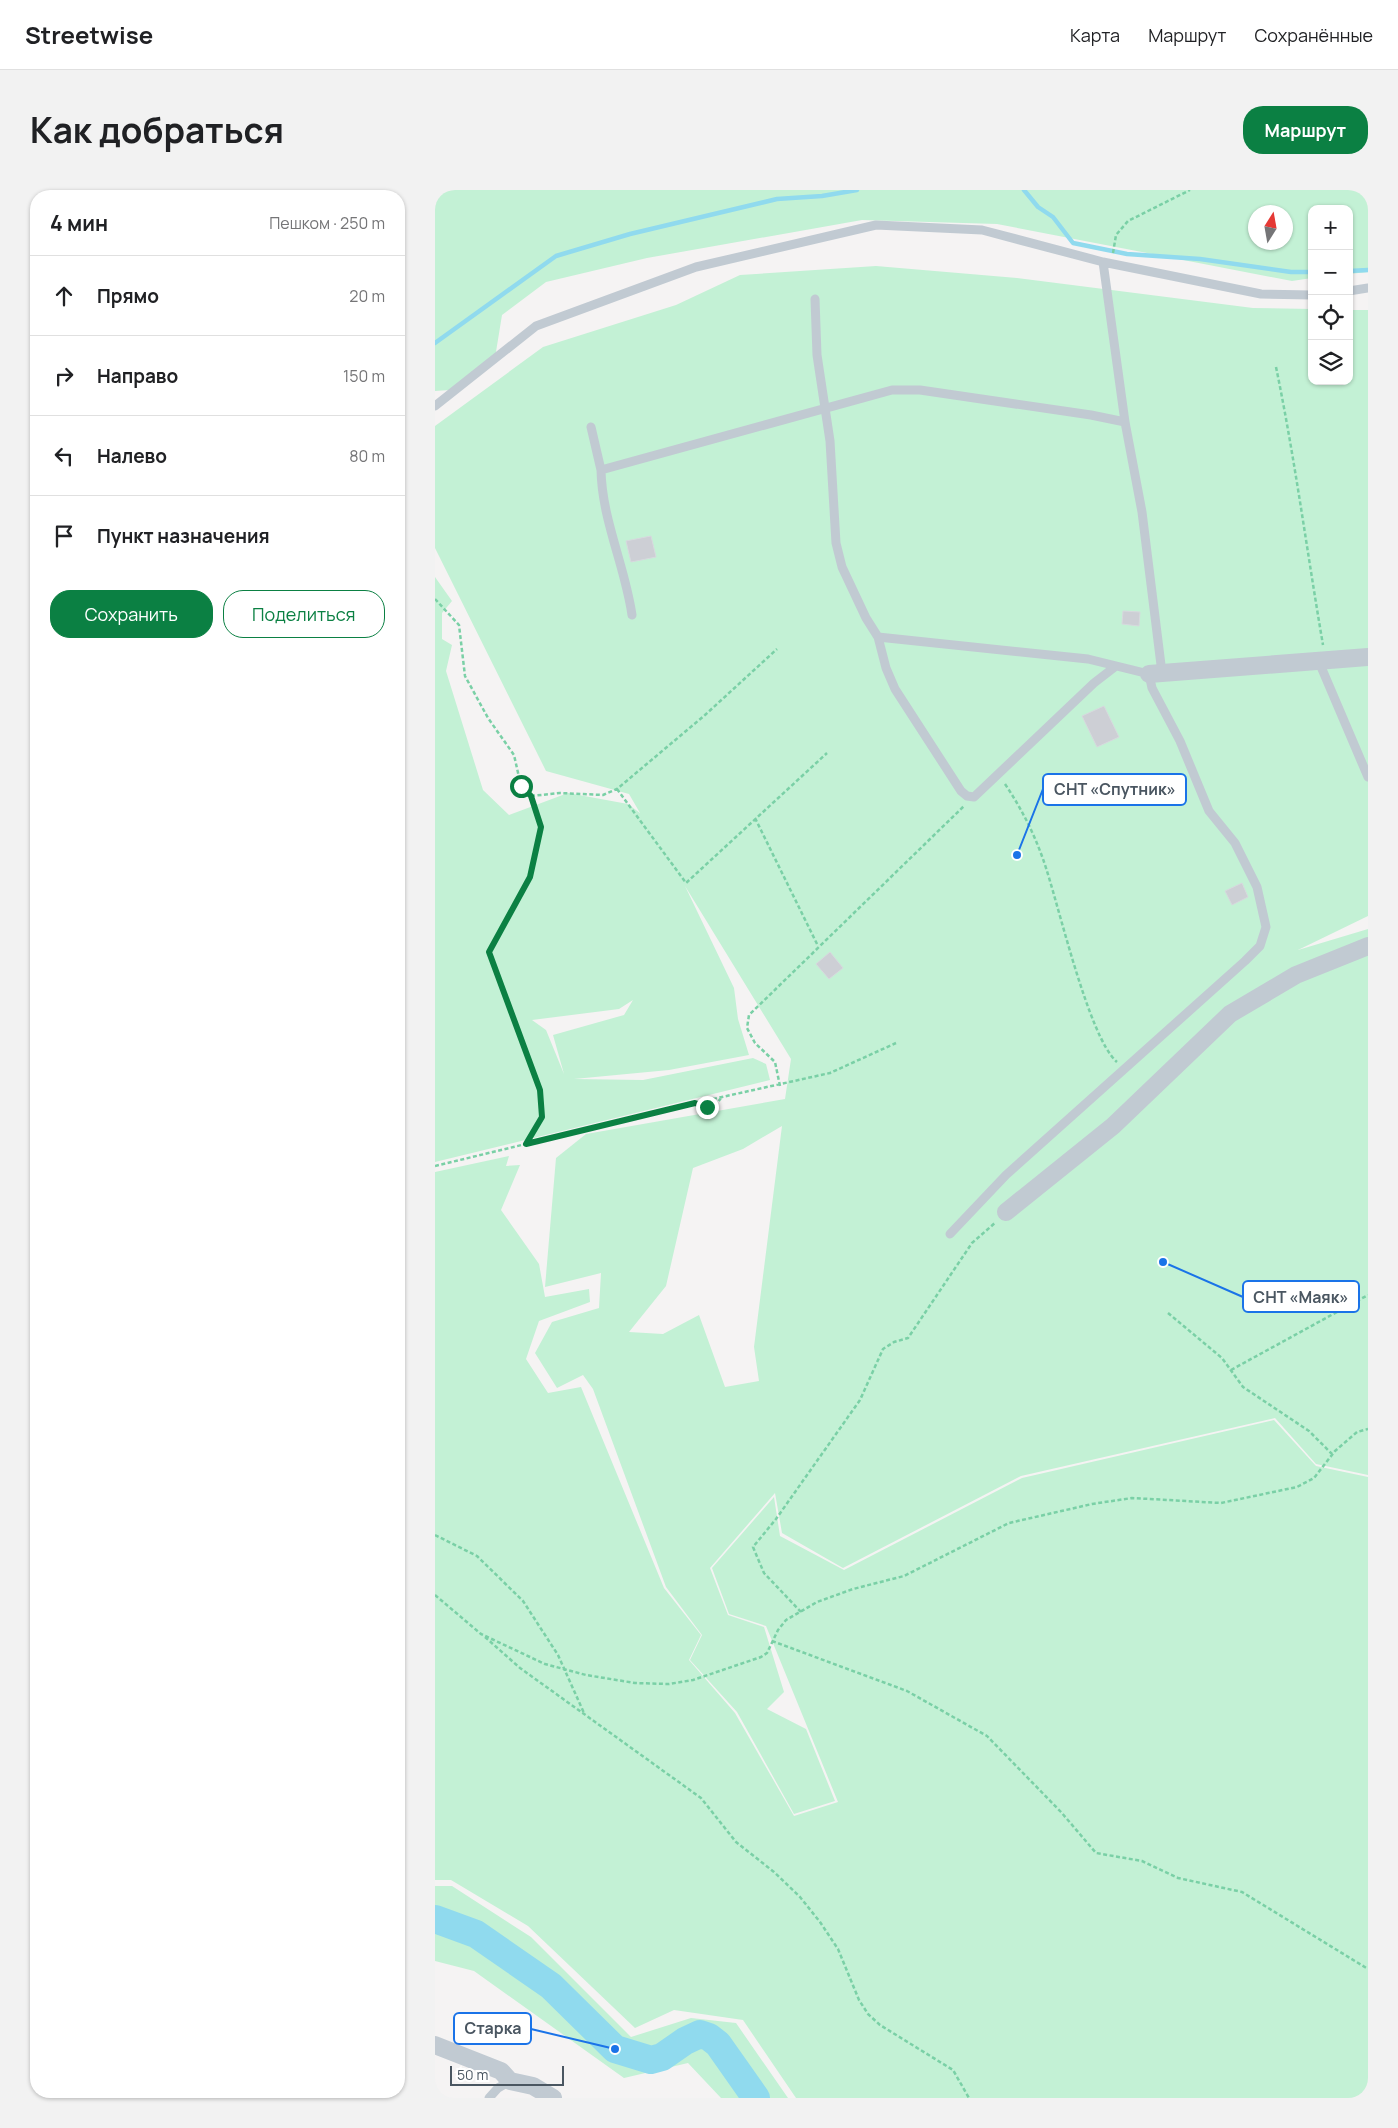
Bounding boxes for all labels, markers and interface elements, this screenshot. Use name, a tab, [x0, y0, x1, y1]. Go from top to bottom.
text: Streetwise	[25, 18, 153, 51]
text: Карта	[1070, 23, 1120, 47]
text: Маршрут	[1148, 23, 1226, 47]
text: Сохранённые	[1254, 23, 1373, 47]
text: Как добраться	[30, 106, 284, 154]
button: Маршрут	[1243, 106, 1368, 154]
north arrow	[1248, 205, 1293, 250]
map controls	[1308, 205, 1353, 385]
button: +	[1308, 205, 1353, 250]
text: 4 мин	[50, 209, 108, 237]
text: Пешком · 250 m	[269, 212, 385, 234]
button: −	[1308, 250, 1353, 295]
icon: ahead	[50, 282, 78, 310]
text: Прямо	[97, 283, 159, 309]
text: 20 m	[349, 285, 385, 307]
button: locate	[1308, 295, 1353, 340]
button: layers	[1308, 340, 1353, 385]
icon: right	[50, 362, 78, 390]
text: Направо	[97, 363, 178, 389]
text: 150 m	[343, 365, 385, 387]
icon: left	[50, 442, 78, 470]
text: Налево	[97, 443, 167, 469]
text: 80 m	[349, 445, 385, 467]
icon: arrive	[50, 522, 78, 550]
text: Пункт назначения	[97, 523, 270, 549]
button: Сохранить	[50, 590, 213, 638]
button: Поделиться	[223, 590, 385, 638]
callout: СНТ «Спутник»	[1043, 774, 1186, 805]
route start	[510, 775, 533, 798]
text: СНТ «Спутник»	[1054, 778, 1176, 800]
route end	[696, 1096, 719, 1119]
callout: СНТ «Маяк»	[1243, 1281, 1359, 1312]
text: СНТ «Маяк»	[1253, 1286, 1349, 1308]
callout: Старка	[454, 2013, 531, 2044]
text: Старка	[464, 2017, 522, 2039]
scale bar	[450, 2063, 564, 2086]
text: 50 m	[457, 2065, 488, 2084]

